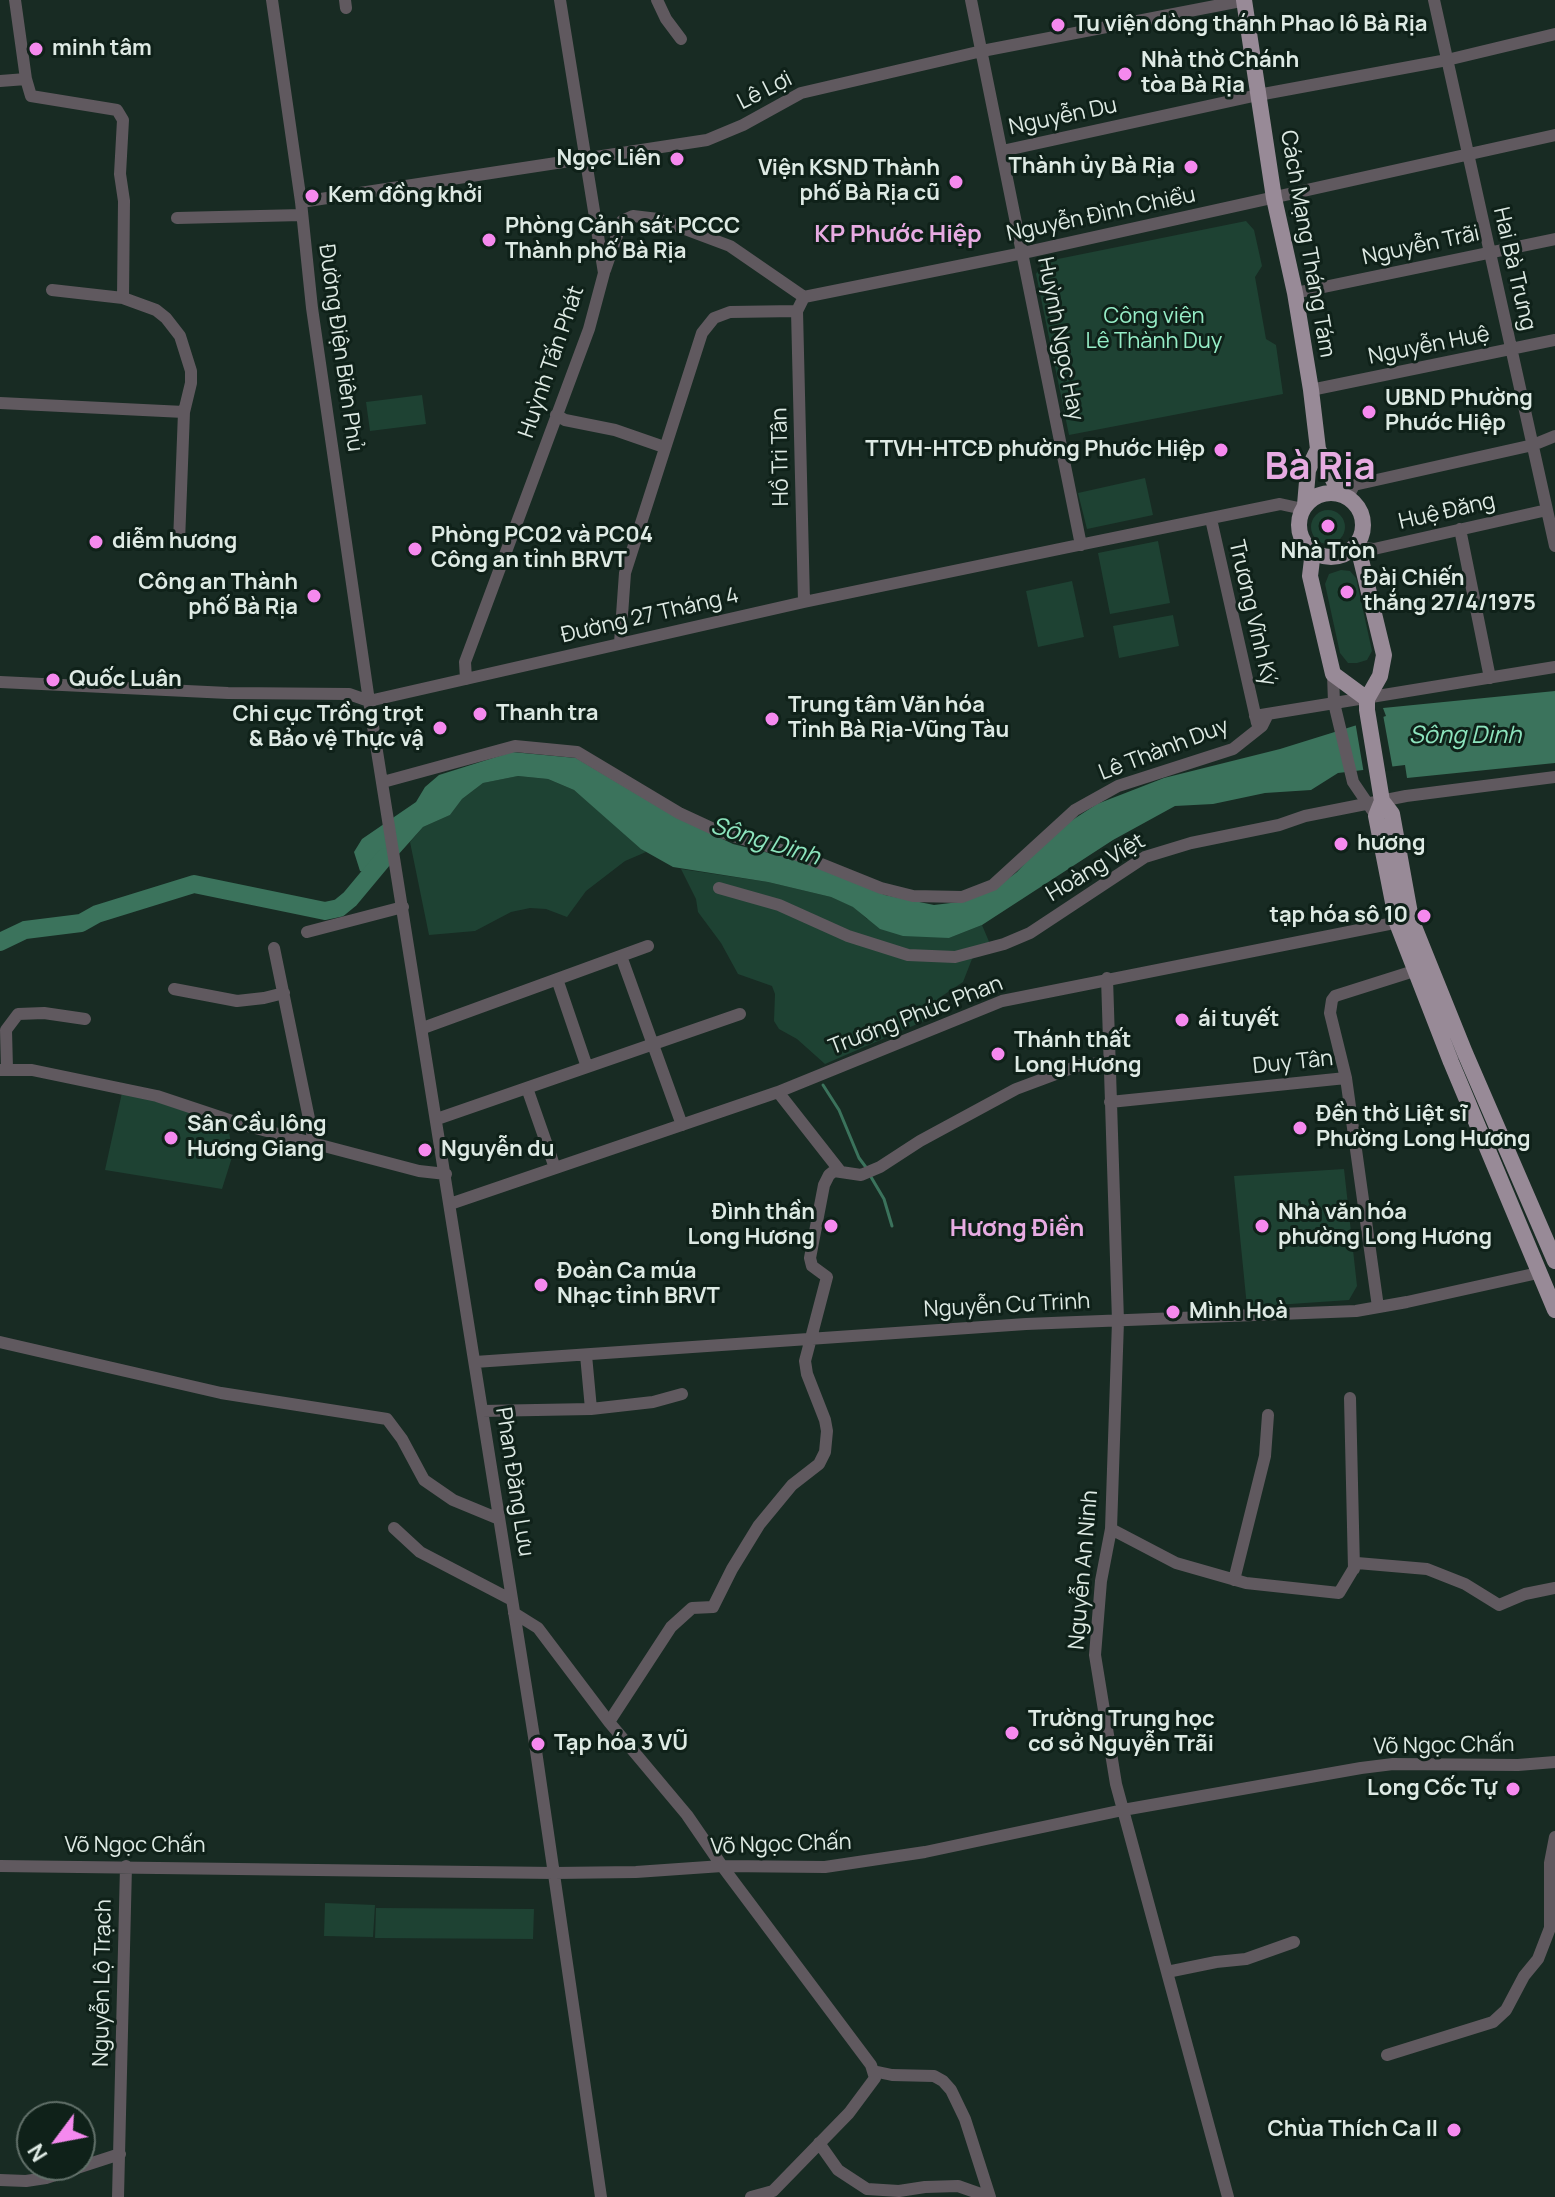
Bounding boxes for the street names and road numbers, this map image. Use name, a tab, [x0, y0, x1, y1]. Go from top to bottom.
street label: Lê Lợi	[733, 66, 797, 116]
street label: Nguyễn Du	[1006, 93, 1120, 141]
street label: Cách Mạng Tháng Tám	[1274, 128, 1340, 360]
street label: Nguyễn Đình Chiểu	[1004, 182, 1198, 248]
street label: Hai Bà Trưng	[1487, 205, 1541, 333]
street label: Nguyễn Trãi	[1360, 221, 1482, 271]
street label: Đường Điện Biên Phủ	[312, 242, 368, 454]
street label: Huỳnh Ngọc Hay	[1031, 255, 1089, 423]
street label: Huỳnh Tấn Phát	[514, 283, 590, 441]
street label: Nguyễn Huệ	[1366, 321, 1492, 371]
street label: Hồ Tri Tân	[767, 407, 795, 507]
street label: Huệ Đăng	[1396, 488, 1498, 536]
street label: Trương Vĩnh Ký	[1222, 538, 1282, 688]
street label: Đường 27 Tháng 4	[559, 583, 741, 649]
street label: Lê Thành Duy	[1095, 713, 1233, 787]
street label: Hoàng Việt	[1042, 828, 1150, 908]
street label: Trương Phúc Phan	[825, 971, 1007, 1061]
street label: Duy Tân	[1251, 1046, 1335, 1080]
street label: Nguyễn Cư Trinh	[923, 1288, 1091, 1324]
street label: Phan Đăng Lưu	[489, 1405, 539, 1559]
street label: Nguyễn An Ninh	[1064, 1489, 1104, 1651]
street label: Võ Ngọc Chấn	[1373, 1732, 1515, 1760]
street label: Võ Ngọc Chấn	[710, 1829, 852, 1861]
street label: Võ Ngọc Chấn	[64, 1833, 206, 1859]
street label: Nguyễn Lộ Trạch	[88, 1899, 118, 2067]

